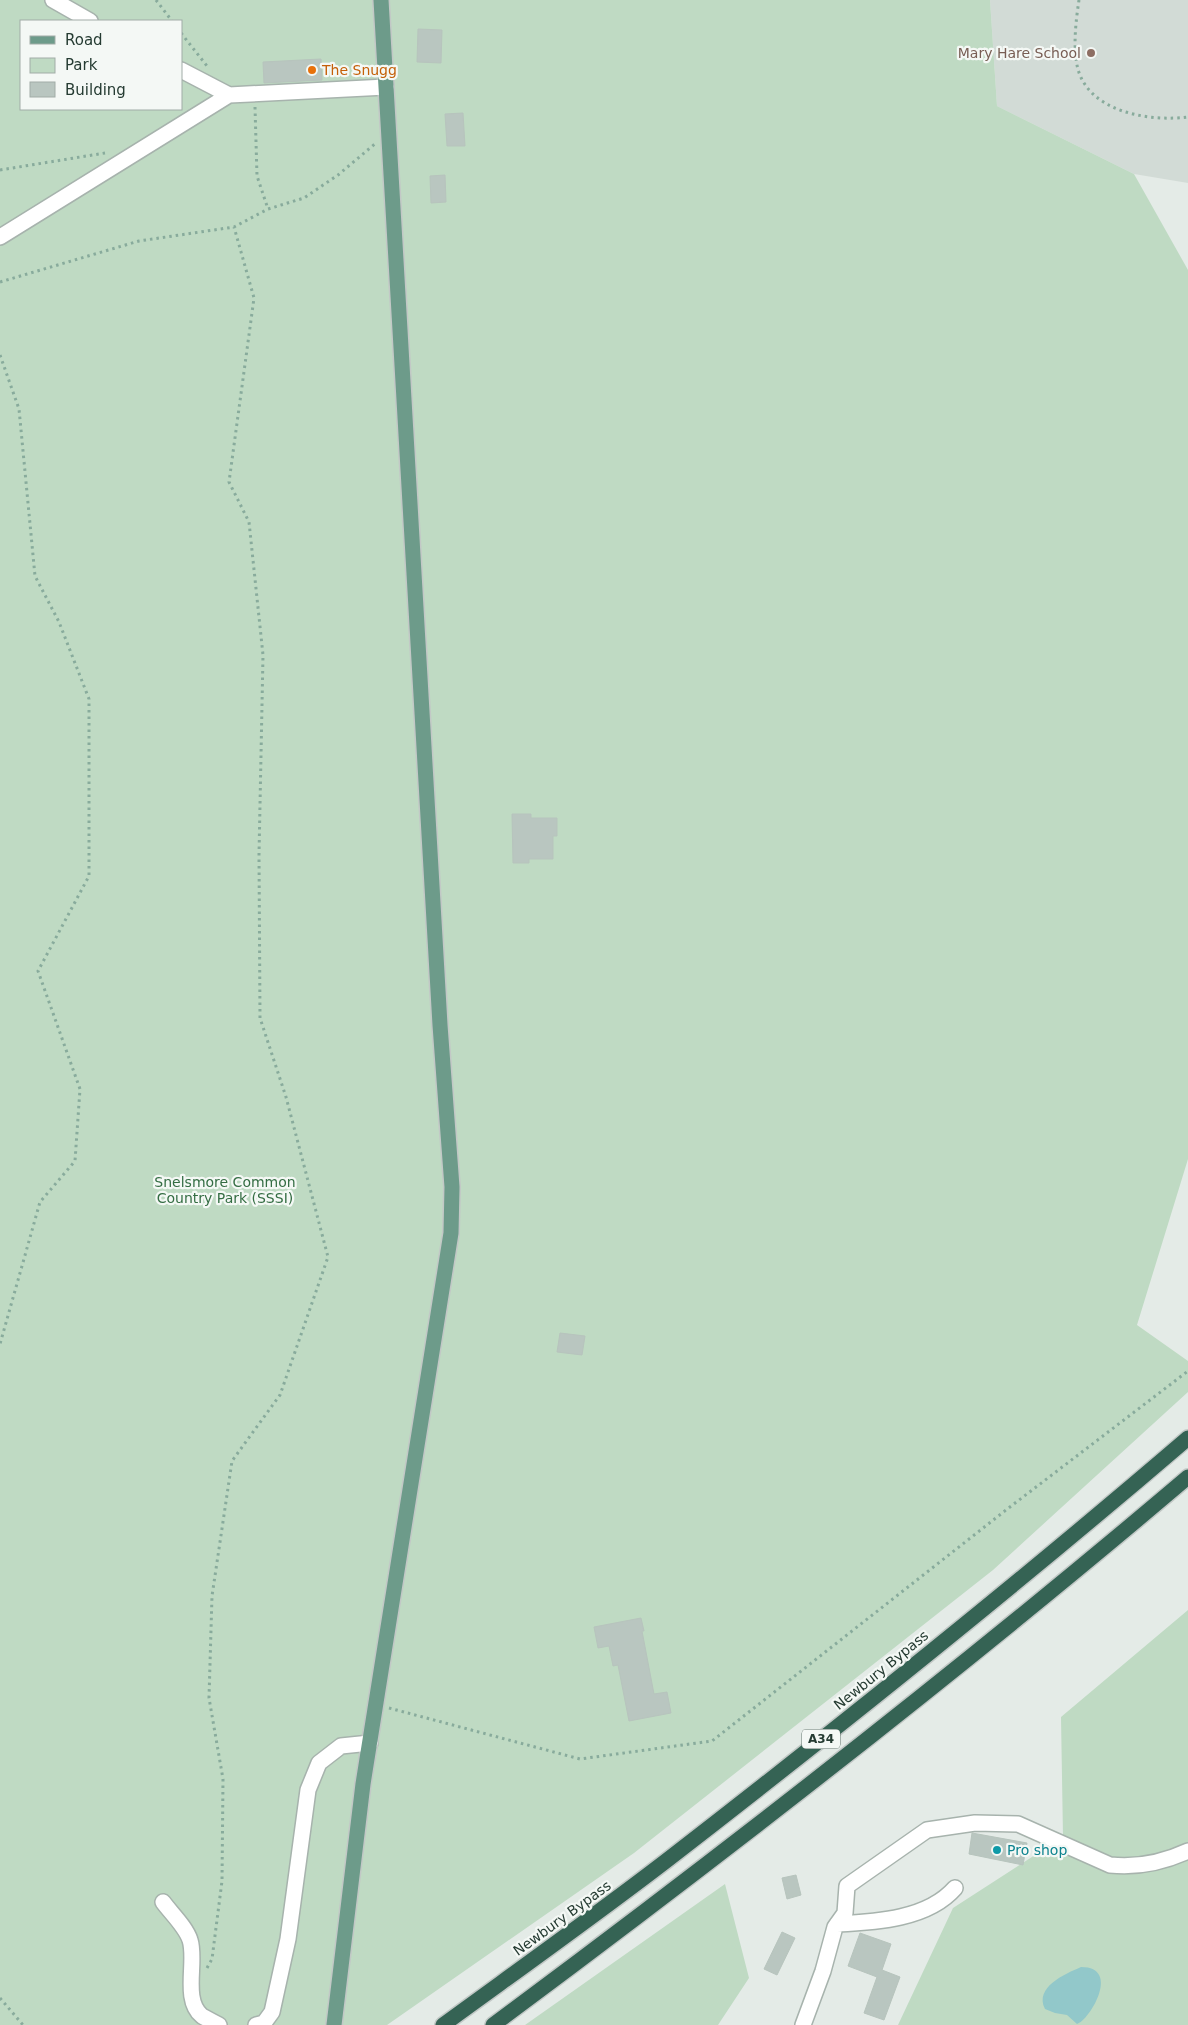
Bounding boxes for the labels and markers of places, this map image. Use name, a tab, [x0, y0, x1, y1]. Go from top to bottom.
place label: Mary Hare School	[958, 45, 1081, 61]
marker: Mary Hare School	[1085, 47, 1097, 59]
place label: The Snugg	[321, 62, 397, 78]
marker: The Snugg	[306, 64, 318, 76]
place label: Pro shop	[1007, 1842, 1067, 1858]
marker: Pro shop	[991, 1844, 1003, 1856]

